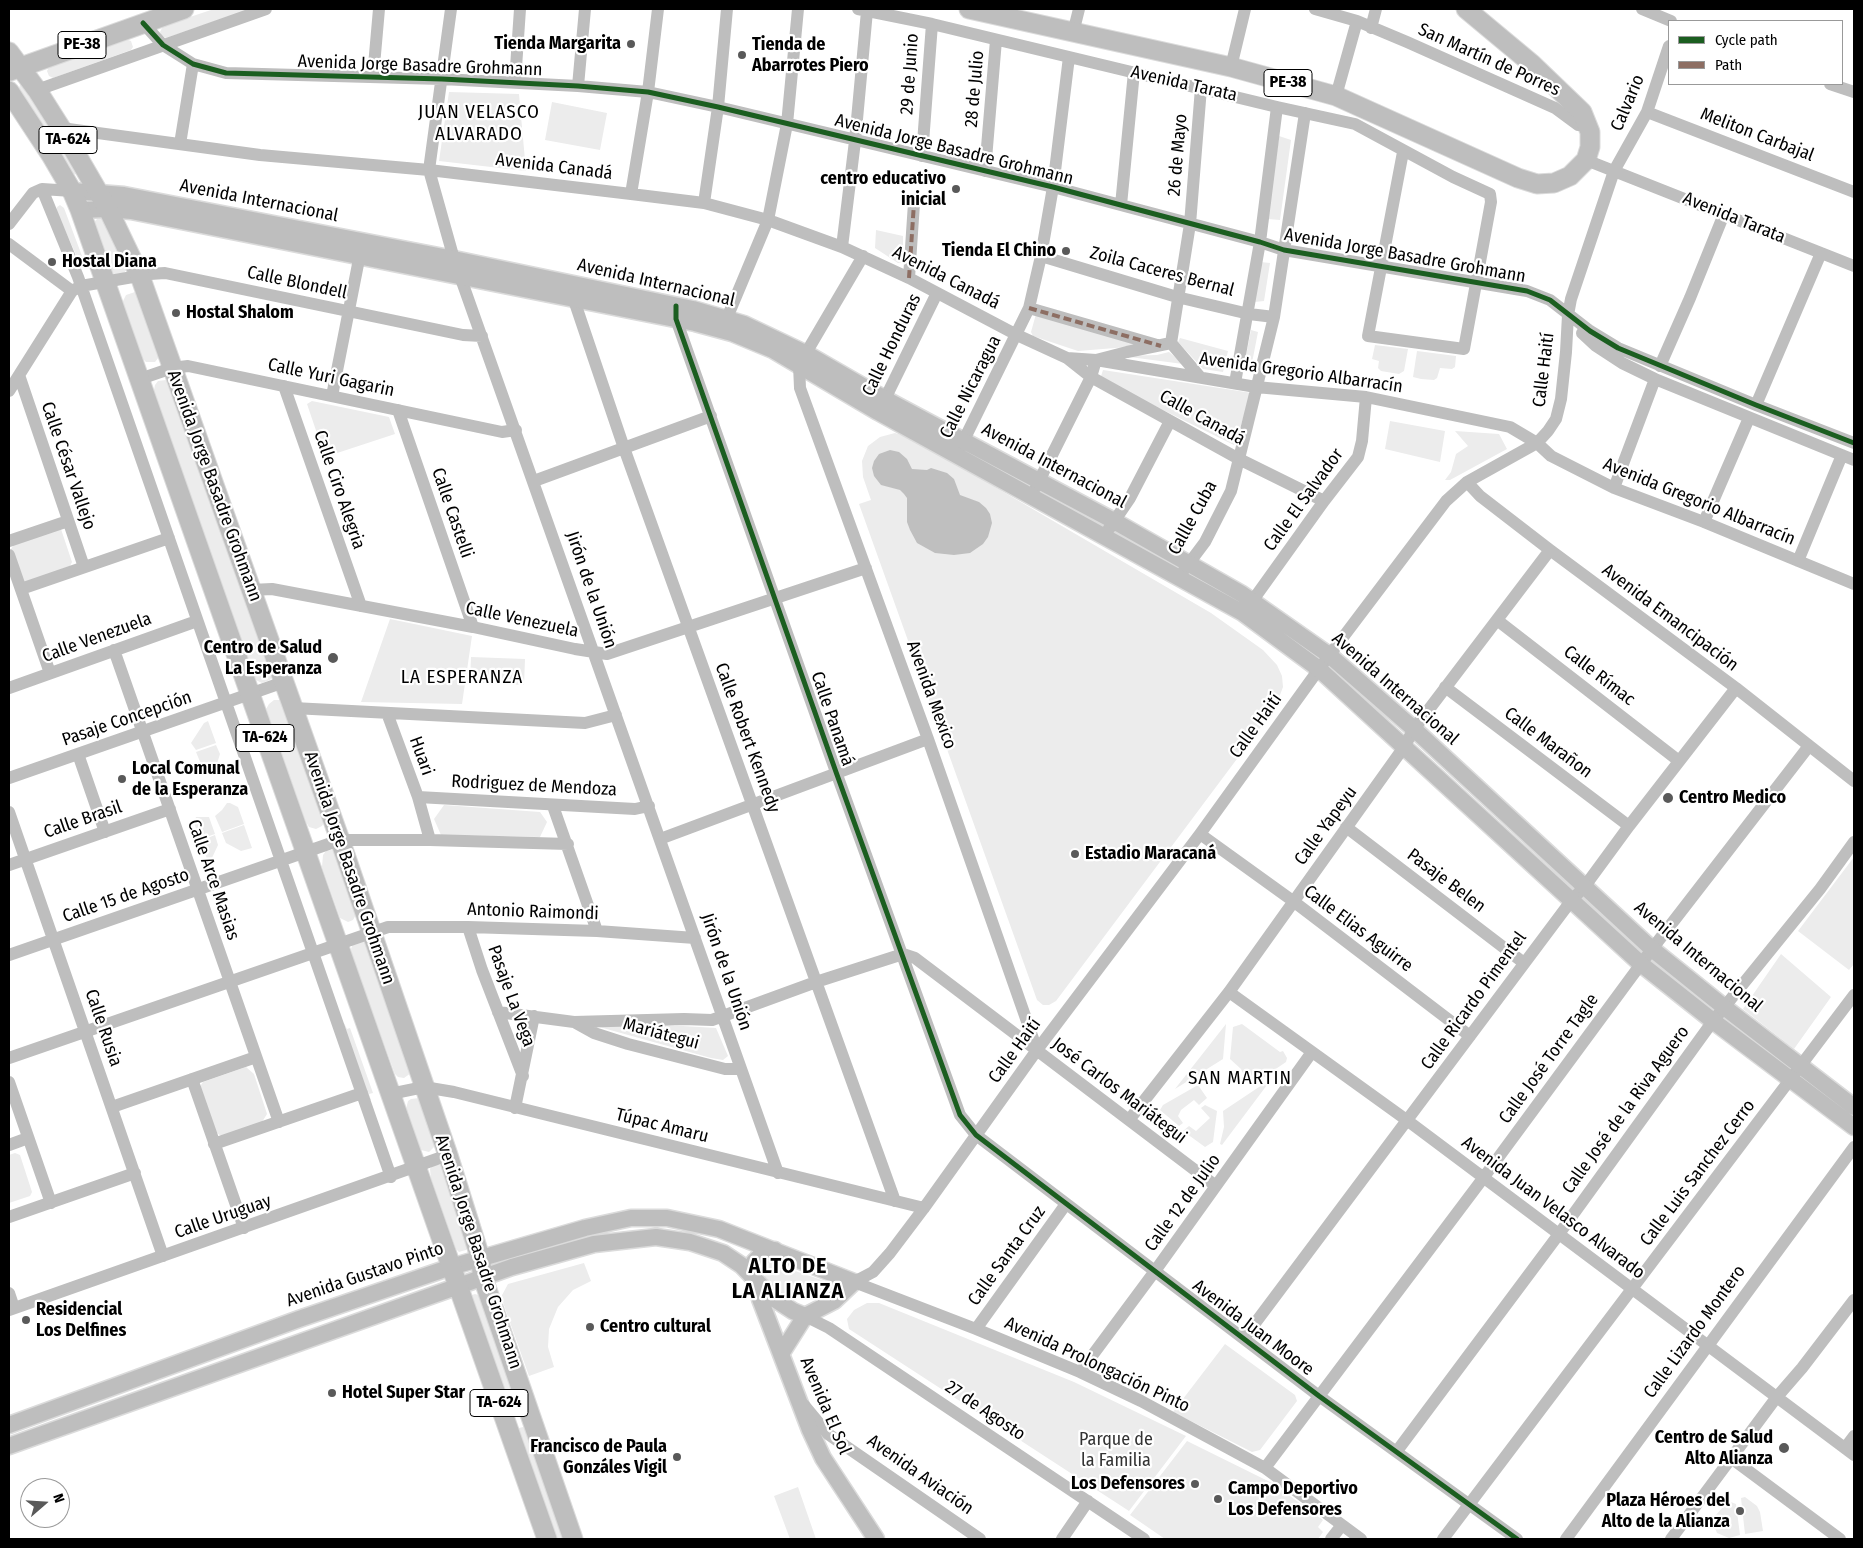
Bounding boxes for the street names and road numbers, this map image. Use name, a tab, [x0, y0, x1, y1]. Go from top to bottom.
street label: San Martín de Porres	[1415, 19, 1563, 101]
road number: PE-38	[58, 32, 106, 58]
street label: 29 de Junio	[896, 33, 924, 115]
street label: 28 de Julio	[961, 50, 989, 128]
street label: Avenida Jorge Basadre Grohmann	[297, 51, 543, 81]
street label: Avenida Tarata	[1129, 61, 1239, 107]
road number: PE-38	[1264, 70, 1312, 96]
street label: Calvario	[1607, 72, 1649, 134]
street label: Meliton Carbajal	[1697, 103, 1817, 167]
street label: Avenida Jorge Basadre Grohmann	[833, 110, 1075, 190]
street label: 26 de Mayo	[1164, 113, 1192, 197]
road number: TA-624	[39, 126, 97, 154]
street label: Avenida Canadá	[494, 149, 614, 185]
street label: Avenida Internacional	[178, 175, 340, 227]
street label: Avenida Tarata	[1680, 188, 1788, 248]
street label: Avenida Jorge Basadre Grohmann	[1283, 224, 1527, 288]
street label: Avenida Canadá	[889, 242, 1003, 314]
street label: Zoila Caceres Bernal	[1088, 242, 1236, 302]
street label: Avenida Internacional	[575, 254, 737, 312]
street label: Calle Blondell	[245, 262, 349, 304]
street label: Calle Honduras	[858, 290, 926, 400]
street label: Calle Nicaragua	[936, 332, 1006, 442]
street label: Calle Haití	[1529, 332, 1559, 408]
street label: Avenida Gregorio Albarracín	[1198, 348, 1404, 398]
street label: Calle Yuri Gagarin	[266, 354, 396, 402]
street label: Avenida Jorge Basadre Grohmann	[162, 367, 266, 605]
street label: Calle Canadá	[1155, 386, 1249, 450]
street label: Calle César Vallejo	[36, 399, 100, 533]
street label: Avenida Internacional	[978, 419, 1130, 513]
street label: Calle Ciro Alegria	[309, 428, 369, 552]
street label: Calle El Salvador	[1260, 444, 1348, 556]
street label: Avenida Gregorio Albarracín	[1600, 454, 1798, 550]
street label: Calle Castelli	[426, 465, 478, 561]
street label: Callle Cuba	[1164, 477, 1222, 559]
street label: Jirón de la Unión	[561, 529, 621, 651]
street label: Avenida Emancipación	[1598, 560, 1742, 676]
street label: Calle Venezuela	[464, 598, 580, 642]
street label: Calle Venezuela	[39, 608, 155, 668]
street label: Avenida Internacional	[1327, 628, 1463, 750]
street label: Avenida Mexico	[901, 638, 961, 752]
street label: Calle Rímac	[1559, 641, 1639, 711]
street label: Calle Robert Kennedy	[710, 660, 784, 816]
street label: Calle Panamá	[806, 669, 858, 769]
street label: Pasaje Concepción	[59, 687, 195, 751]
street label: Calle Haití	[1225, 689, 1287, 763]
street label: Calle Marañon	[1500, 703, 1596, 783]
road number: TA-624	[236, 724, 294, 751]
street label: Huari	[404, 734, 438, 778]
street label: Avenida Jorge Basadre Grohmann	[299, 749, 399, 987]
street label: Rodriguez de Mendoza	[451, 771, 617, 801]
street label: Calle Yapeyu	[1290, 782, 1362, 870]
street label: Calle Brasil	[41, 797, 125, 843]
street label: Calle Arce Masias	[182, 817, 244, 943]
street label: Pasaje Belen	[1402, 844, 1490, 918]
street label: Calle 15 de Agosto	[60, 864, 192, 928]
street label: Calle Elias Aguirre	[1299, 881, 1417, 977]
street label: Avenida Internacional	[1629, 897, 1767, 1017]
street label: Antonio Raimondi	[467, 899, 599, 925]
street label: Jirón de la Unión	[696, 911, 756, 1033]
street label: Calle Ricardo Pimentel	[1417, 928, 1531, 1074]
street label: Pasaje La Vega	[483, 942, 539, 1050]
street label: Calle Rusia	[80, 986, 126, 1070]
street label: Calle José Torre Tagle	[1495, 990, 1603, 1128]
street label: Mariátegui	[621, 1013, 701, 1055]
street label: Calle Haití	[984, 1014, 1046, 1088]
street label: Calle José de la Riva Aguero	[1558, 1022, 1694, 1198]
street label: José Carlos Mariátegui	[1047, 1033, 1191, 1149]
street label: Calle Luis Sanchez Cerro	[1636, 1096, 1760, 1250]
street label: Túpac Amaru	[613, 1104, 711, 1148]
street label: Avenida Jorge Basadre Grohmann	[430, 1132, 526, 1372]
street label: Avenida Juan Velasco Alvarado	[1457, 1132, 1649, 1284]
street label: Calle 12 de Julio	[1140, 1150, 1226, 1256]
street label: Calle Uruguay	[172, 1190, 274, 1244]
street label: Calle Santa Cruz	[964, 1202, 1050, 1310]
street label: Avenida Gustavo Pinto	[284, 1238, 446, 1312]
street label: Calle Lizardo Montero	[1640, 1261, 1750, 1403]
street label: Avenida Juan Moore	[1188, 1275, 1318, 1381]
street label: Avenida Prolongación Pinto	[1001, 1313, 1193, 1417]
street label: Avenida El Sol	[795, 1354, 855, 1458]
street label: 27 de Agosto	[941, 1376, 1029, 1446]
road number: TA-624	[470, 1390, 528, 1416]
street label: Avenida Aviación	[863, 1430, 977, 1520]

